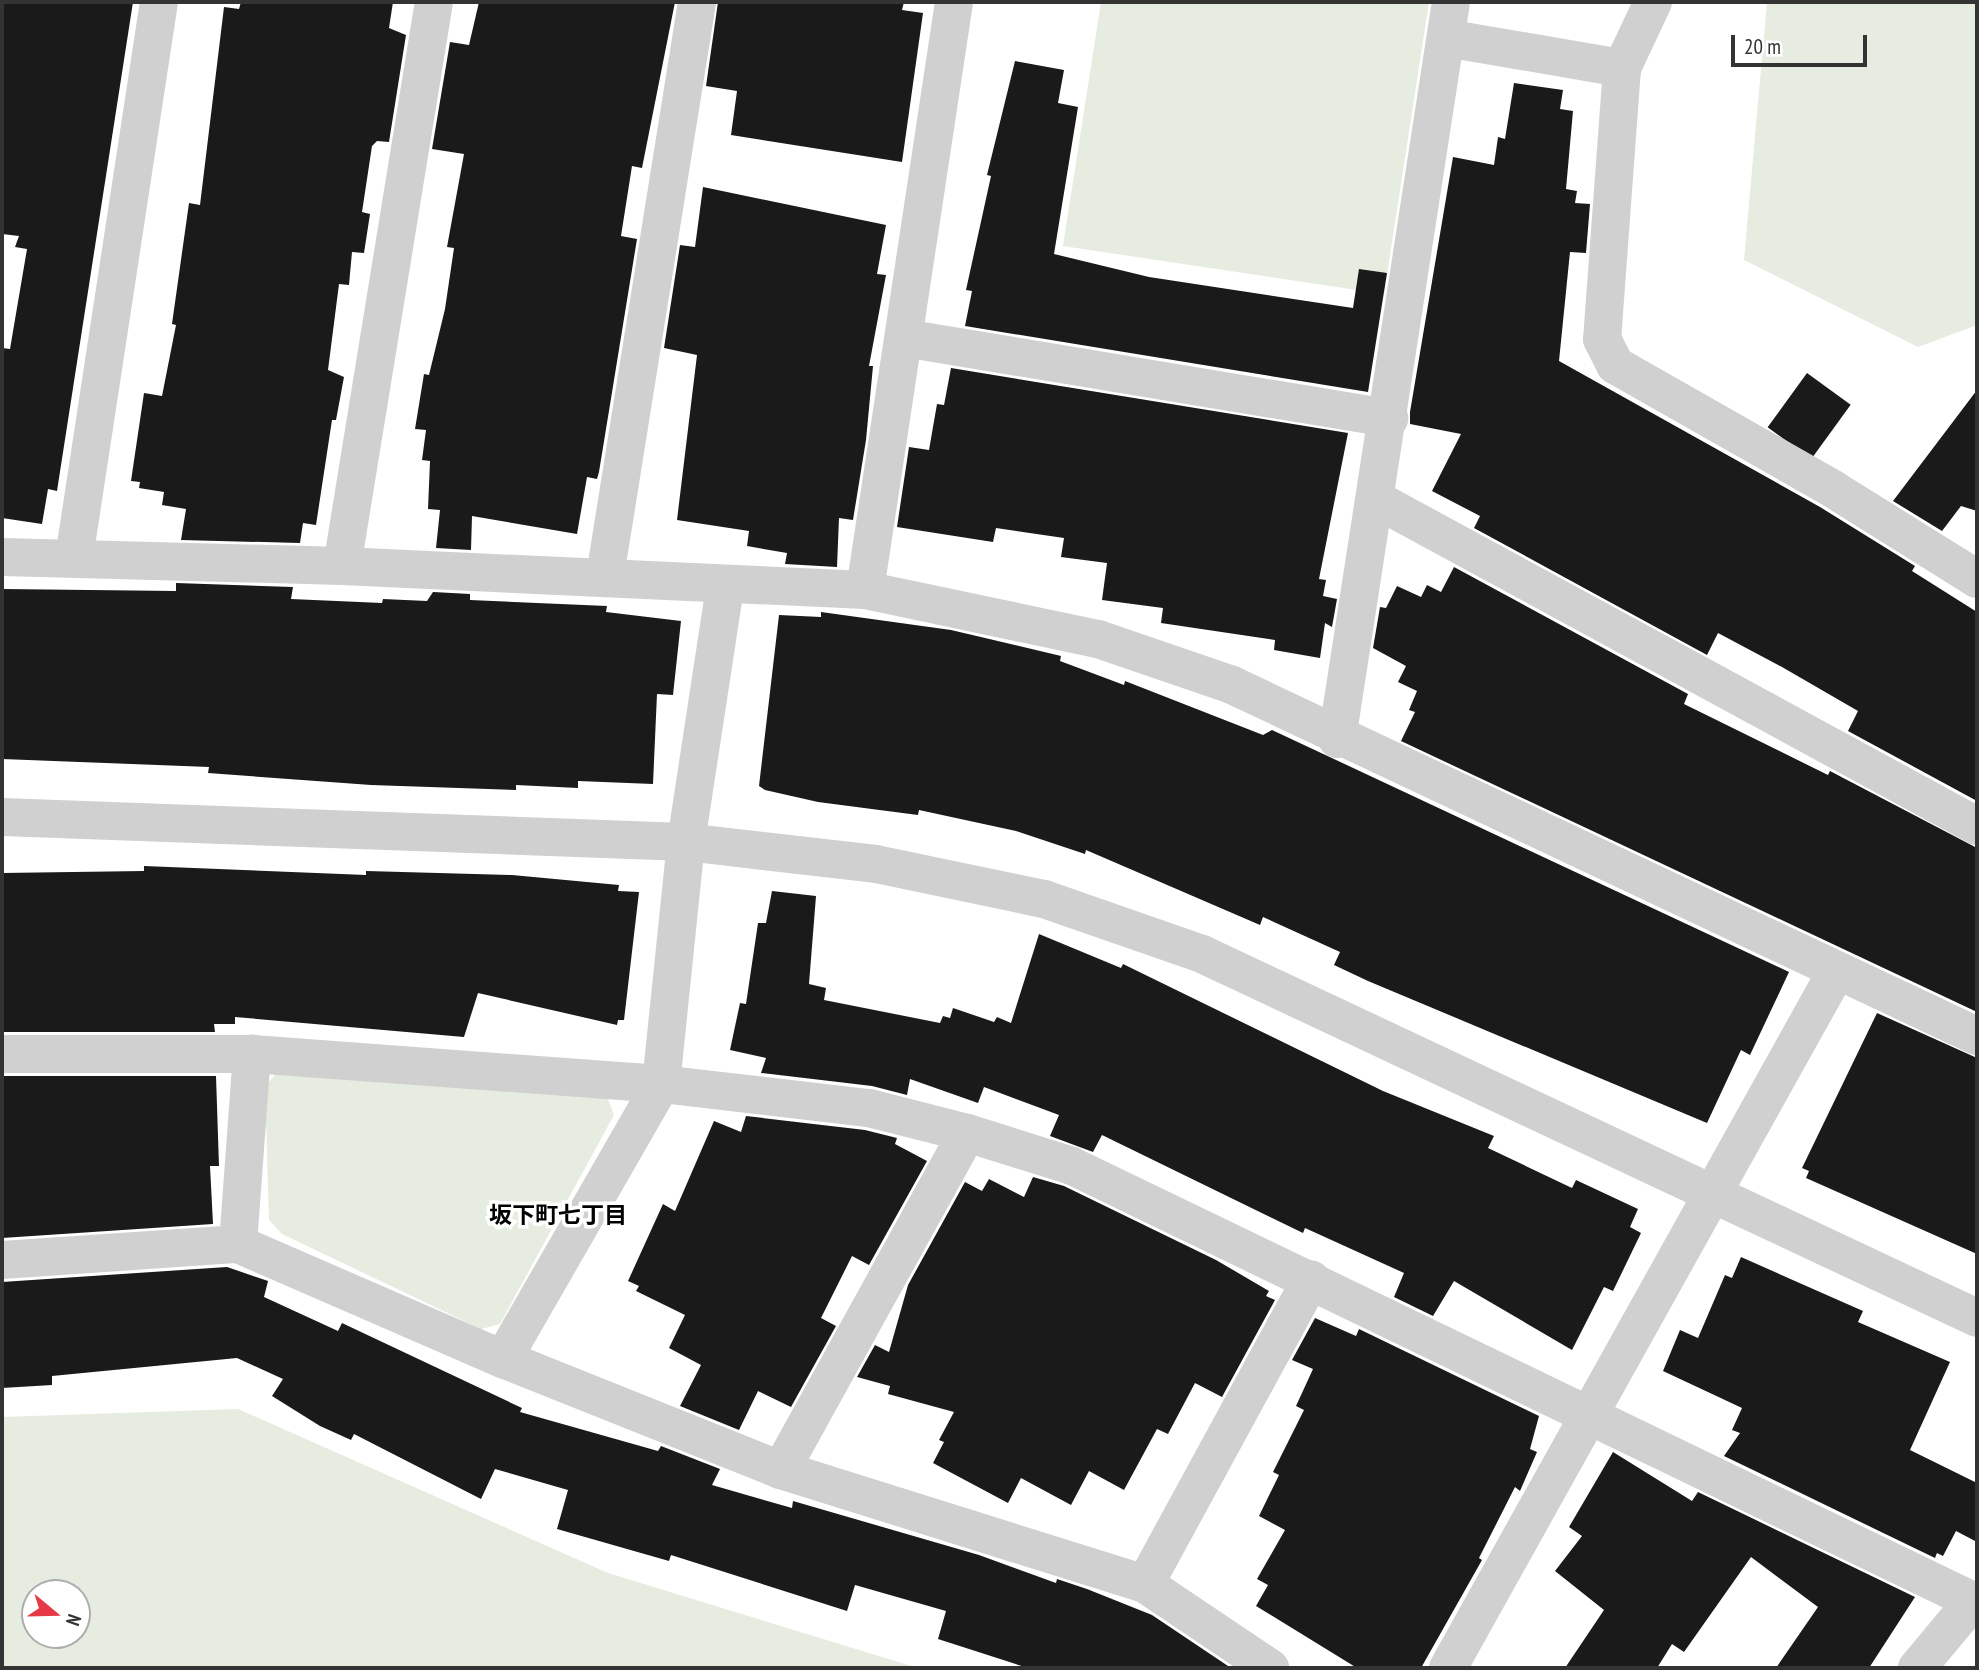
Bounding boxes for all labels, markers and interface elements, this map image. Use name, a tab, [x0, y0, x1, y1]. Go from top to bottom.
scale bar	[1734, 21, 1870, 65]
text: 20 m	[1744, 33, 1781, 60]
district label: 坂下町七丁目	[489, 1201, 627, 1229]
north arrow	[21, 1579, 91, 1649]
text: N	[61, 1611, 87, 1629]

